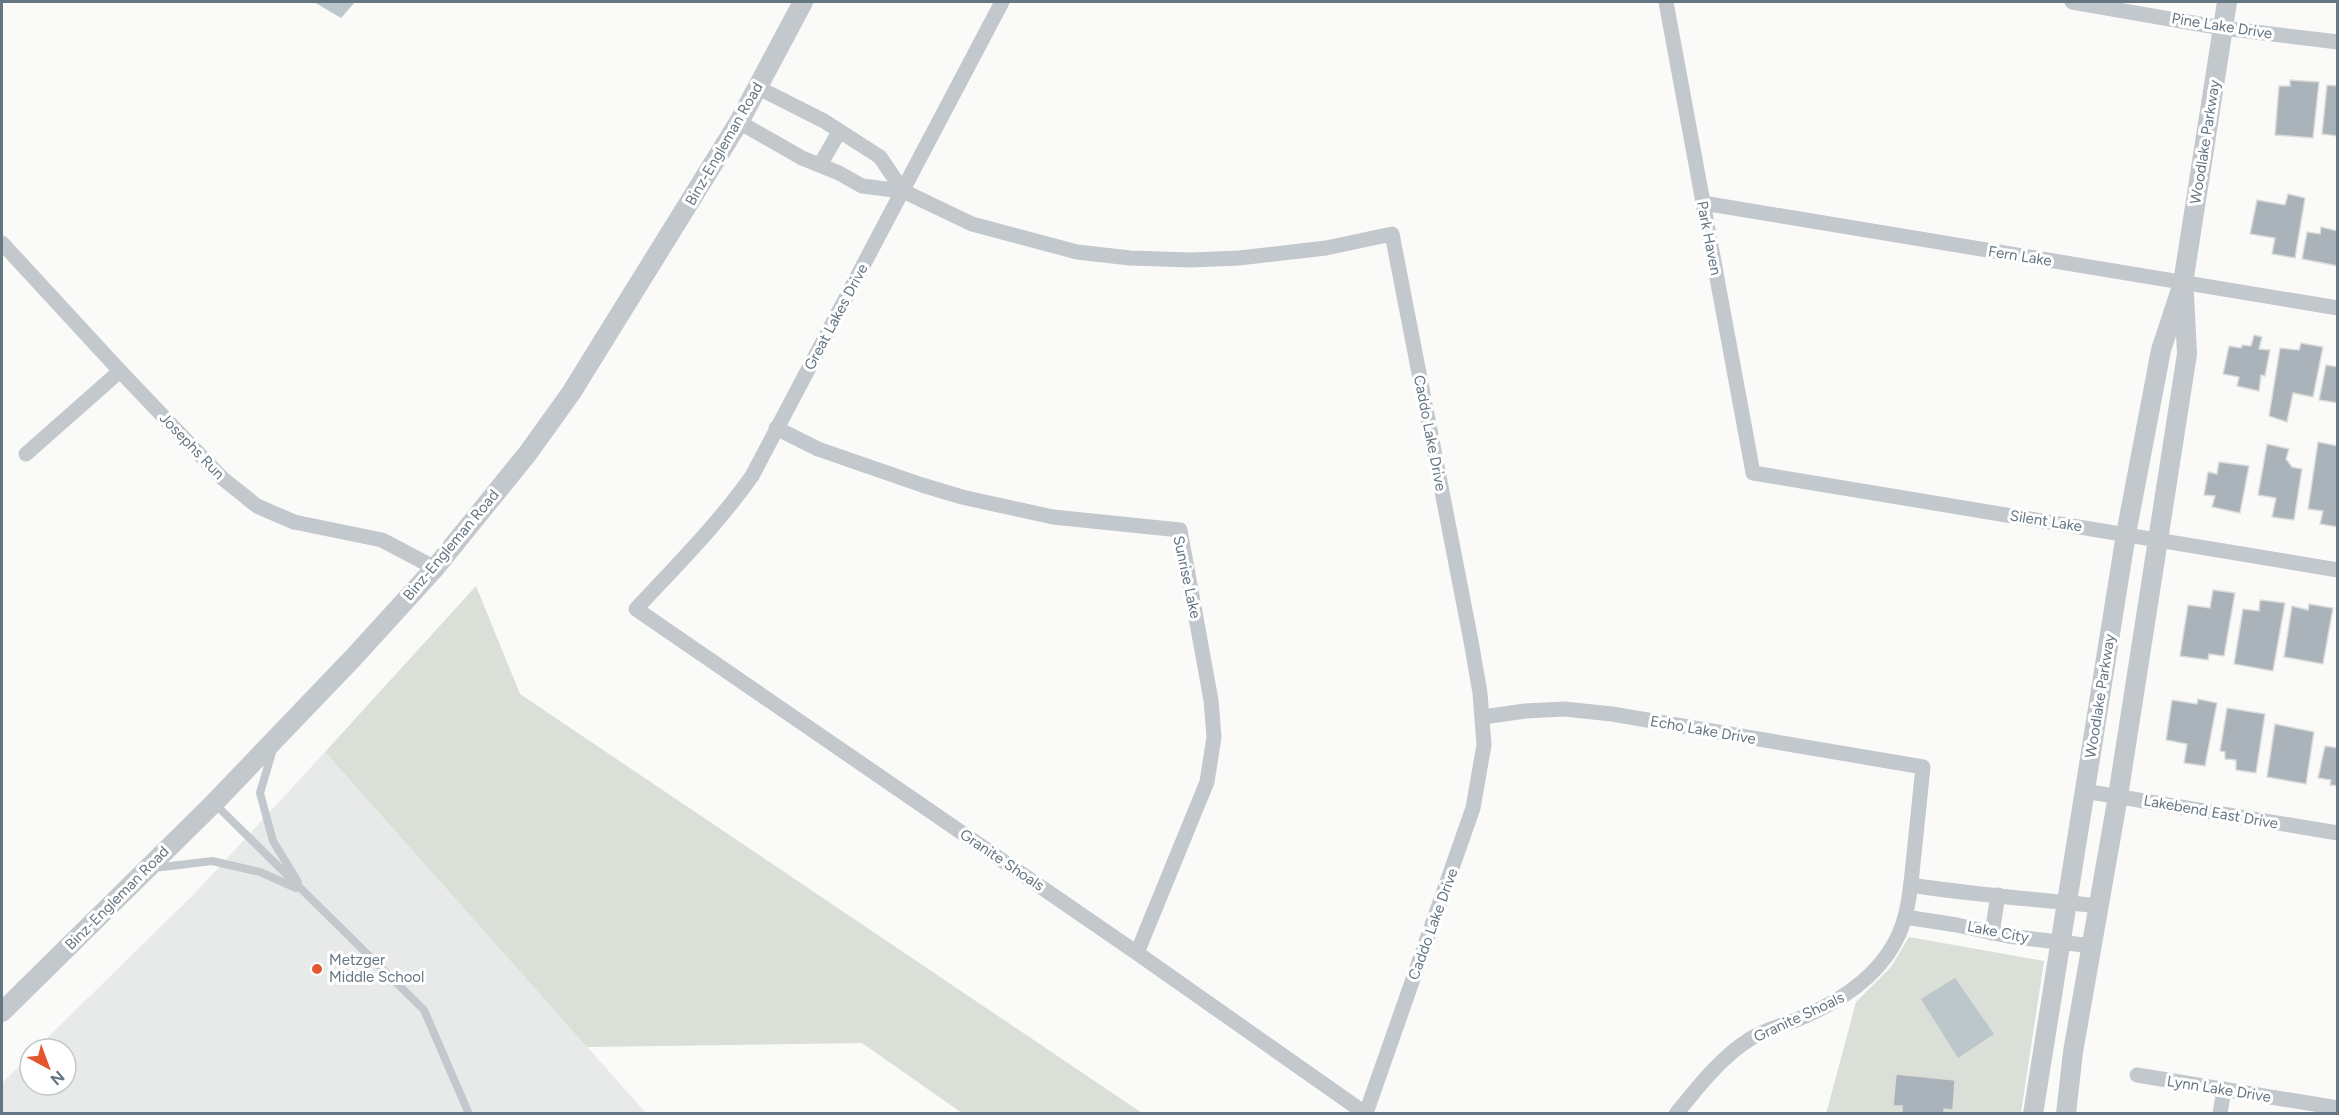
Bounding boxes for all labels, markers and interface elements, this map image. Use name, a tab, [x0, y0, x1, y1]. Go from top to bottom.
street label: Pine Lake Drive	[2170, 9, 2274, 43]
street label: Binz-Engleman Road	[681, 79, 767, 209]
street label: Woodlake Parkway	[2186, 79, 2224, 205]
street label: Park Haven	[1693, 199, 1725, 277]
street label: Fern Lake	[1987, 242, 2053, 270]
street label: Great Lakes Drive	[800, 261, 872, 373]
street label: Caddo Lake Drive	[1410, 374, 1450, 492]
street label: Josephs Run	[156, 409, 228, 483]
street label: Binz-Engleman Road	[399, 486, 503, 604]
street label: Silent Lake	[2009, 506, 2083, 536]
street label: Sunrise Lake	[1169, 534, 1205, 620]
street label: Woodlake Parkway	[2081, 633, 2119, 759]
street label: Echo Lake Drive	[1649, 712, 1757, 748]
street label: Lakebend East Drive	[2142, 791, 2280, 833]
street label: Granite Shoals	[956, 825, 1048, 895]
street label: Binz-Engleman Road	[61, 842, 173, 954]
street label: Caddo Lake Drive	[1404, 866, 1462, 982]
street label: Lake City	[1966, 917, 2030, 947]
place label: Metzger Middle School	[329, 951, 424, 986]
marker: Metzger Middle School	[310, 962, 324, 976]
street label: Granite Shoals	[1751, 988, 1847, 1046]
north arrow	[18, 1037, 78, 1097]
text: N	[47, 1067, 68, 1089]
street label: Lynn Lake Drive	[2166, 1072, 2272, 1106]

